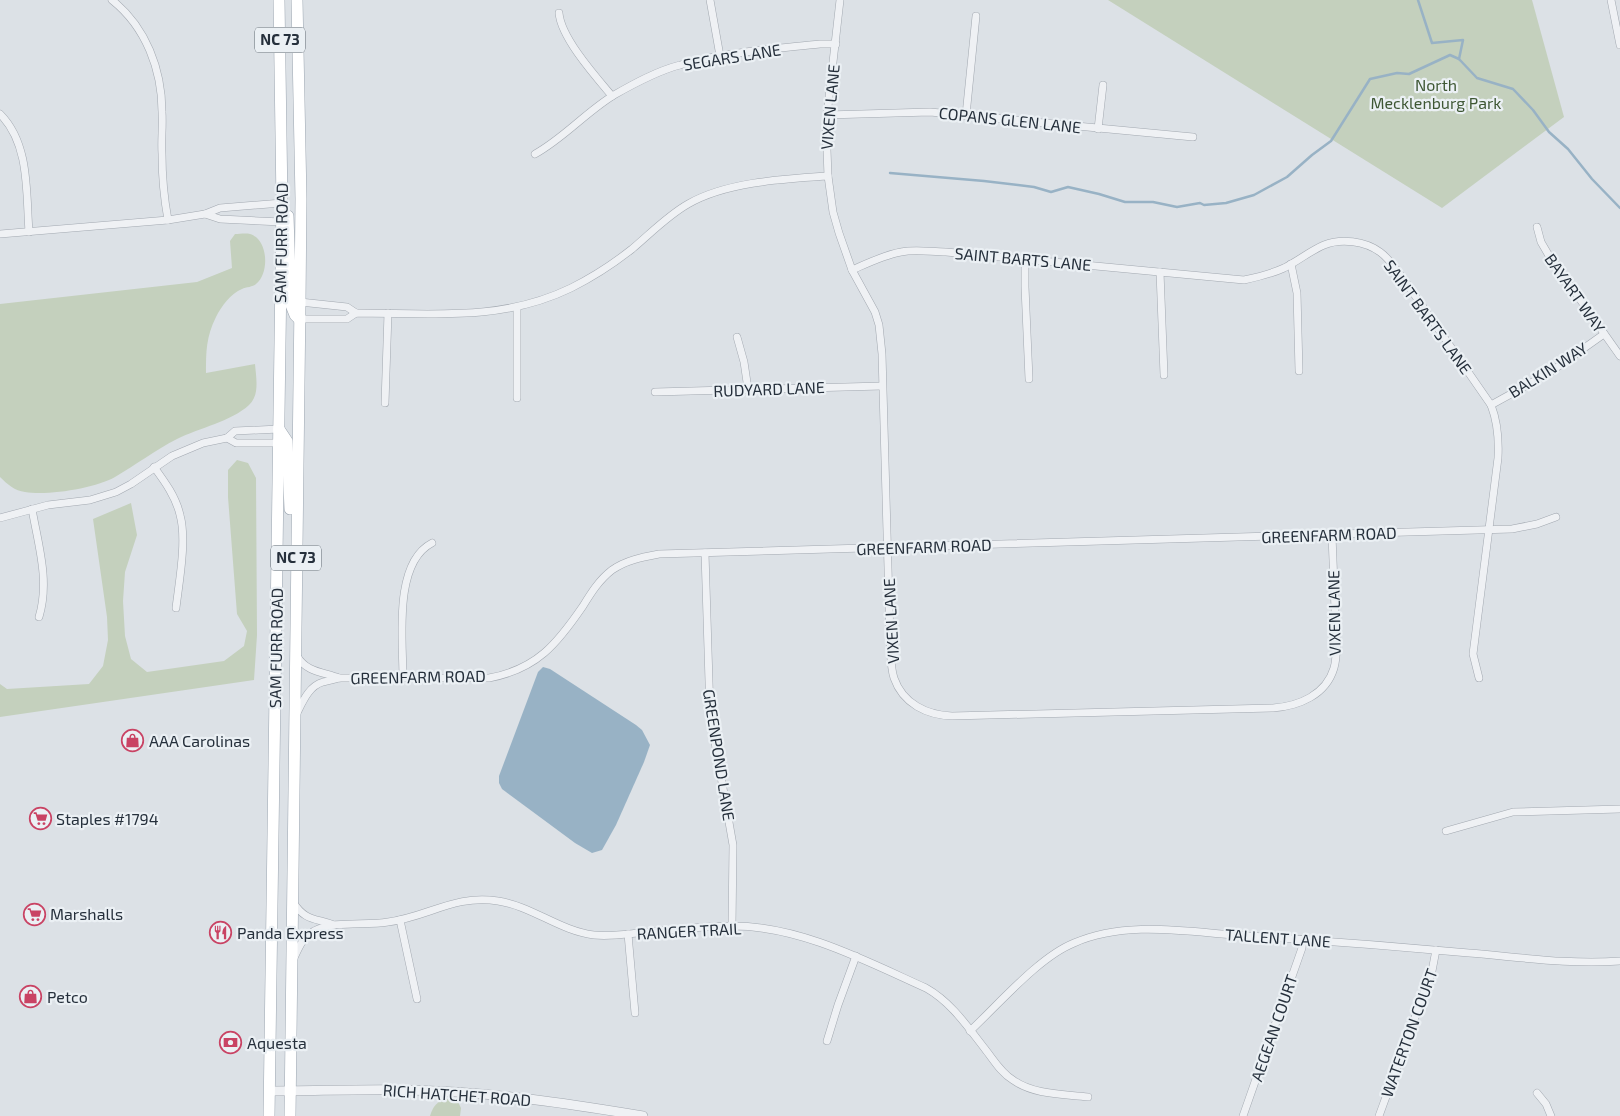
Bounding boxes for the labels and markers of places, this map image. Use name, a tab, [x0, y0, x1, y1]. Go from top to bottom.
shop icon: AAA Carolinas	[121, 729, 145, 753]
place label: AAA Carolinas	[149, 731, 250, 750]
supermarket icon: Staples #1794	[28, 807, 52, 831]
place label: Staples #1794	[56, 809, 159, 828]
supermarket icon: Marshalls	[22, 902, 46, 926]
place label: Marshalls	[50, 904, 123, 923]
restaurant icon: Panda Express	[209, 921, 233, 945]
place label: Panda Express	[237, 923, 344, 942]
shop icon: Petco	[19, 985, 43, 1009]
place label: Petco	[47, 987, 88, 1006]
bank icon: Aquesta	[219, 1031, 243, 1055]
place label: Aquesta	[247, 1033, 307, 1052]

